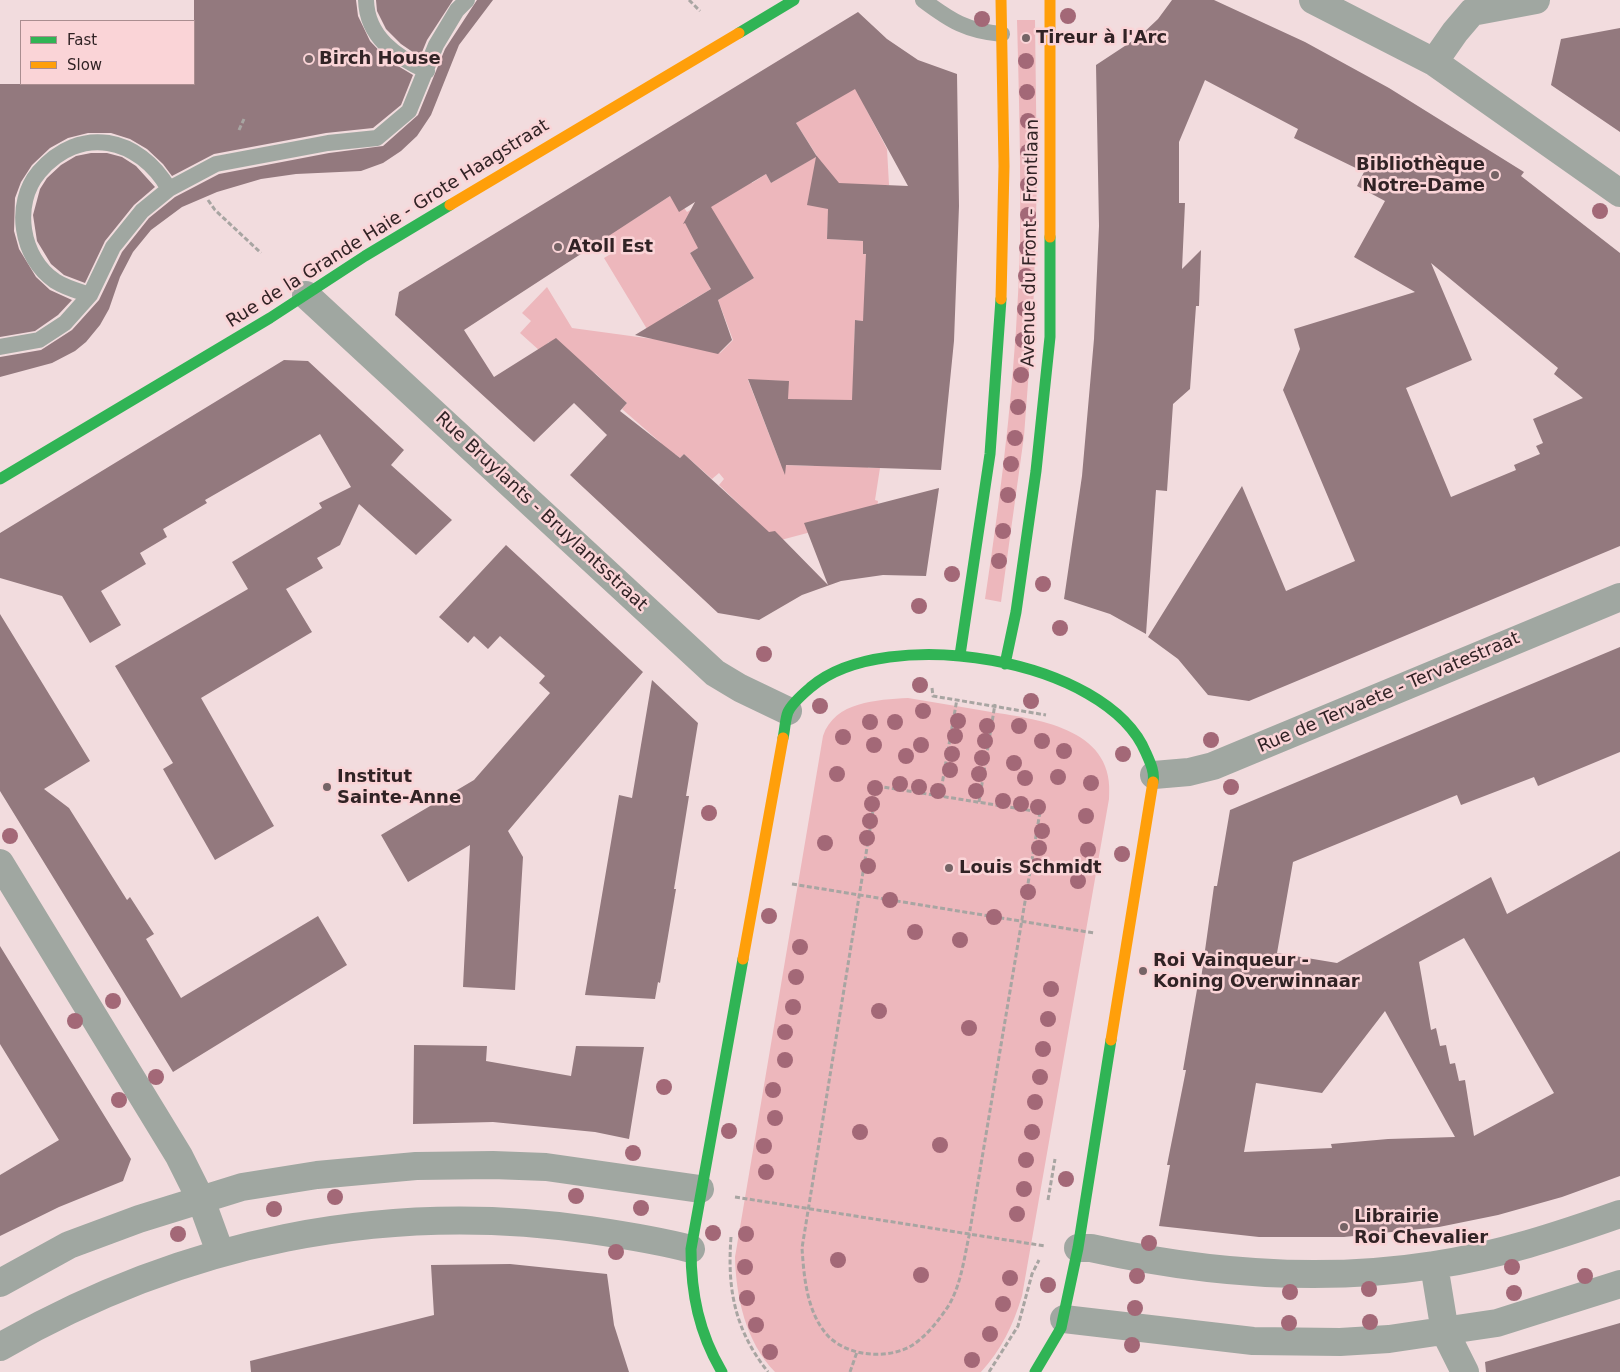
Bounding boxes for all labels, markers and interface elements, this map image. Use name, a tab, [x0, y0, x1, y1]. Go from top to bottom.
legend	[20, 20, 195, 85]
place label: Tireur à l'Arc	[1036, 27, 1167, 49]
text: Fast	[67, 31, 97, 49]
marker: Tireur à l'Arc	[1020, 32, 1032, 44]
place label: Birch House	[319, 48, 441, 70]
marker: Birch House	[303, 53, 315, 65]
text: Slow	[67, 56, 102, 74]
street label: Rue de la Grande Haie - Grote Haagstraat	[223, 115, 553, 333]
street label: Avenue du Front - Frontlaan	[1018, 119, 1044, 367]
place label: Bibliothèque Notre-Dame	[1356, 154, 1485, 196]
marker: Bibliothèque Notre-Dame	[1489, 169, 1501, 181]
place label: Atoll Est	[568, 236, 653, 258]
marker: Atoll Est	[552, 241, 564, 253]
street label: Rue Bruylants - Bruylantsstraat	[430, 408, 652, 616]
street label: Rue de Tervaete - Tervatestraat	[1255, 628, 1523, 758]
place label: Institut Sainte-Anne	[337, 766, 461, 809]
marker: Institut Sainte-Anne	[321, 781, 333, 793]
place label: Louis Schmidt	[959, 857, 1102, 879]
marker: Louis Schmidt	[943, 862, 955, 874]
place label: Roi Vainqueur - Koning Overwinnaar	[1153, 950, 1360, 992]
marker: Roi Vainqueur - Koning Overwinnaar	[1137, 965, 1149, 977]
place label: Librairie Roi Chevalier	[1354, 1206, 1488, 1248]
marker: Librairie Roi Chevalier	[1338, 1221, 1350, 1233]

